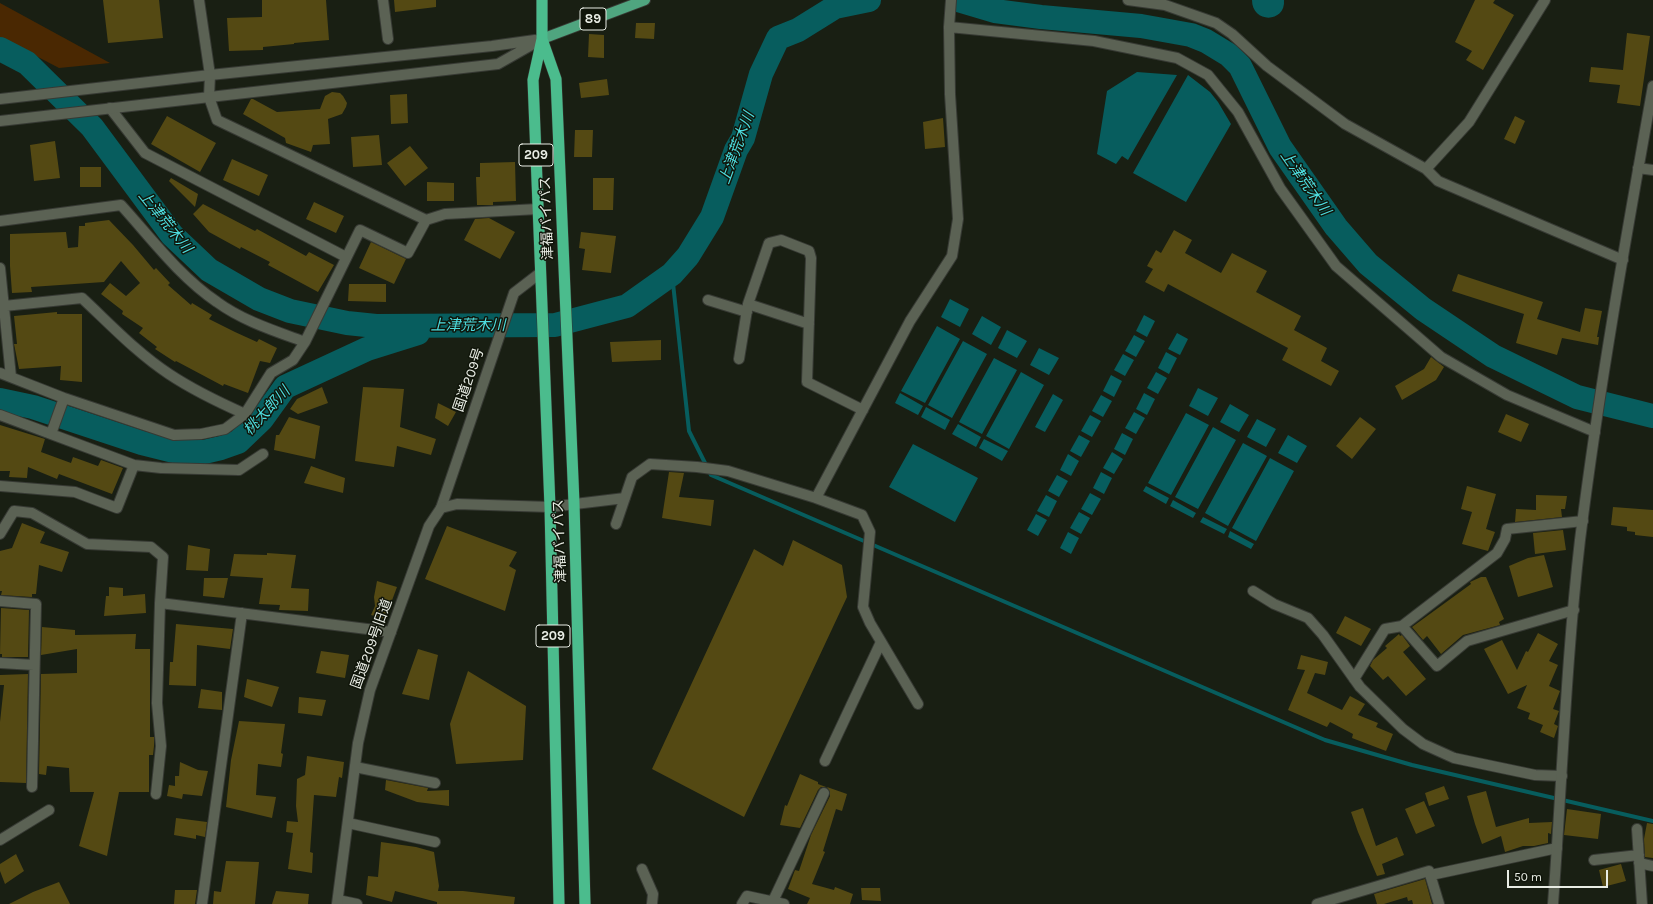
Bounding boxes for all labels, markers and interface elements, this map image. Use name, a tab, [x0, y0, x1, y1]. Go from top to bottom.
road number: 89	[580, 8, 606, 30]
water label: 上津荒木川	[716, 110, 758, 186]
road number: 209	[519, 144, 553, 166]
water label: 上津荒木川	[1276, 147, 1334, 219]
street label: 津福バイパス	[537, 176, 557, 260]
water label: 上津荒木川	[134, 187, 196, 257]
water label: 上津荒木川	[431, 317, 505, 335]
street label: 国道209号	[450, 346, 488, 414]
water label: 桃太郎川	[240, 383, 294, 439]
street label: 津福バイパス	[550, 499, 570, 583]
street label: 国道209号旧道	[348, 597, 396, 691]
road number: 209	[536, 625, 570, 647]
scale bar	[1509, 862, 1610, 888]
text: 50 m	[1514, 870, 1542, 884]

